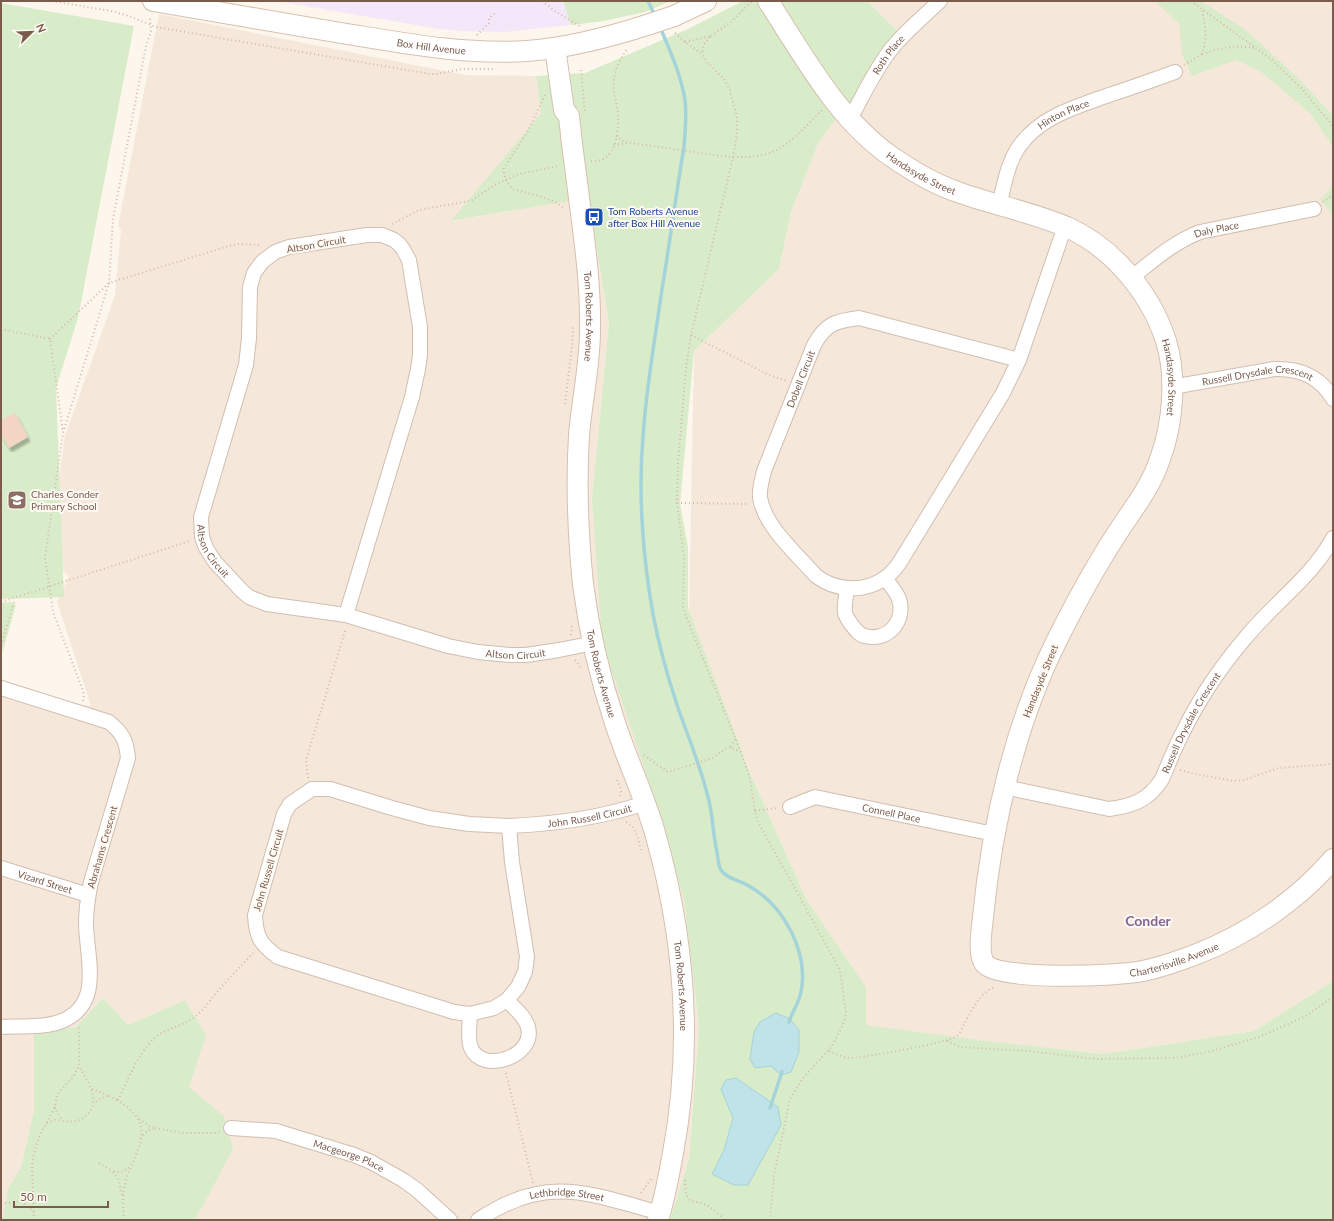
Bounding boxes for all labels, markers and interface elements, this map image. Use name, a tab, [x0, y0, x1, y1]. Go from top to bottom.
north arrow	[12, 12, 52, 52]
text: N	[34, 21, 49, 34]
street label: Roth Place	[870, 32, 907, 77]
street label: Box Hill Avenue	[396, 36, 466, 56]
street label: Hinton Place	[1035, 96, 1091, 132]
street label: Handasyde Street	[884, 149, 958, 197]
place label: Tom Roberts Avenue after Box Hill Avenue	[608, 205, 700, 229]
bus stop icon: Tom Roberts Avenue after Box Hill Avenue	[583, 206, 605, 228]
street label: Daly Place	[1192, 218, 1240, 240]
street label: Altson Circuit	[286, 233, 347, 255]
street label: Tom Roberts Avenue	[582, 271, 596, 362]
street label: Handasyde Street	[1160, 337, 1178, 417]
street label: Dobell Circuit	[784, 348, 817, 409]
street label: Russell Drysdale Crescent	[1201, 363, 1316, 388]
place label: Charles Conder Primary School	[31, 488, 99, 512]
school or university icon: Charles Conder Primary School	[6, 489, 28, 511]
street label: Altson Circuit	[195, 524, 232, 580]
street label: Tom Roberts Avenue	[584, 628, 619, 719]
street label: Handasyde Street	[1020, 642, 1060, 719]
street label: Altson Circuit	[485, 646, 547, 661]
street label: Russell Drysdale Crescent	[1159, 669, 1223, 775]
street label: Connell Place	[861, 801, 922, 825]
street label: John Russell Circuit	[547, 802, 633, 829]
street label: Abrahams Crescent	[84, 804, 120, 890]
street label: John Russell Circuit	[250, 827, 286, 913]
street label: Vizard Street	[16, 868, 74, 896]
district label: Conder	[1125, 912, 1172, 929]
street label: Tom Roberts Avenue	[672, 940, 690, 1031]
street label: Charterisville Avenue	[1129, 940, 1220, 979]
street label: Macgeorge Place	[312, 1137, 386, 1174]
scale bar	[14, 1183, 108, 1209]
street label: Lethbridge Street	[528, 1186, 606, 1203]
text: 50 m	[20, 1189, 47, 1204]

